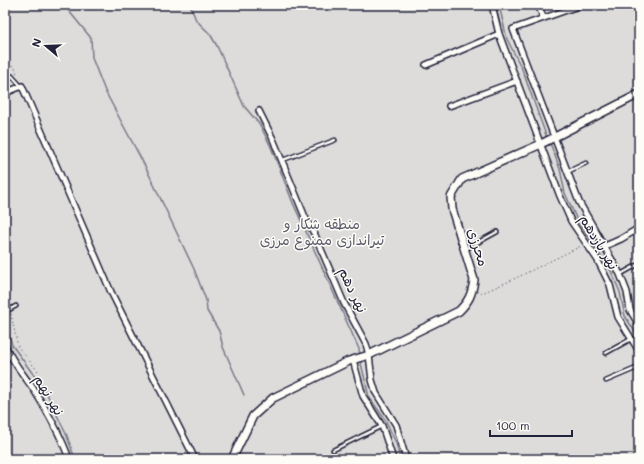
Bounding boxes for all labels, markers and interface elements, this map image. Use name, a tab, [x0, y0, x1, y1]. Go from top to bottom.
north arrow	[26, 26, 66, 66]
text: N	[28, 36, 45, 49]
street label: نهر یازدهم	[574, 211, 623, 274]
park label: منطقه شکار و تیراندازی ممنوع مرزی	[260, 214, 385, 251]
street label: محرزی	[463, 225, 494, 268]
street label: نهر دهم	[333, 264, 372, 316]
street label: نهر نهم	[28, 371, 69, 420]
scale bar	[490, 412, 572, 438]
text: 100 m	[496, 417, 530, 433]

